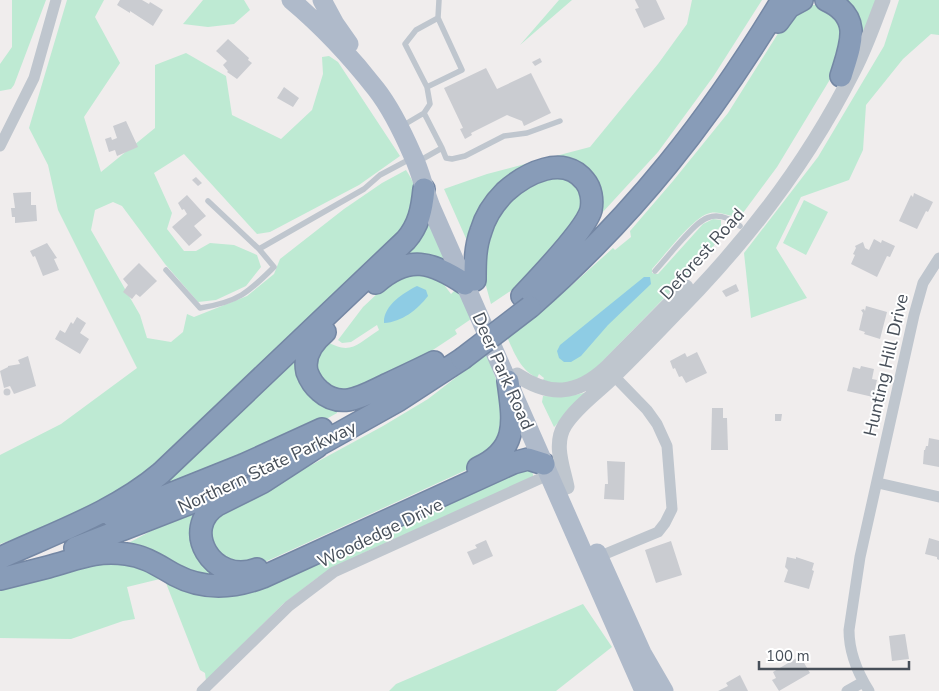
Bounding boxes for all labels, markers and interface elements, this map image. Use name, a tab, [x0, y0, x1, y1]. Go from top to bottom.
street label: Deforest Road	[654, 203, 750, 305]
street label: Hunting Hill Drive	[858, 291, 914, 439]
street label: Deer Park Road	[466, 309, 540, 433]
street label: Northern State Parkway	[174, 415, 361, 519]
street label: Woodedge Drive	[313, 492, 447, 574]
scale bar	[759, 638, 909, 670]
text: 100 m	[766, 646, 810, 666]

